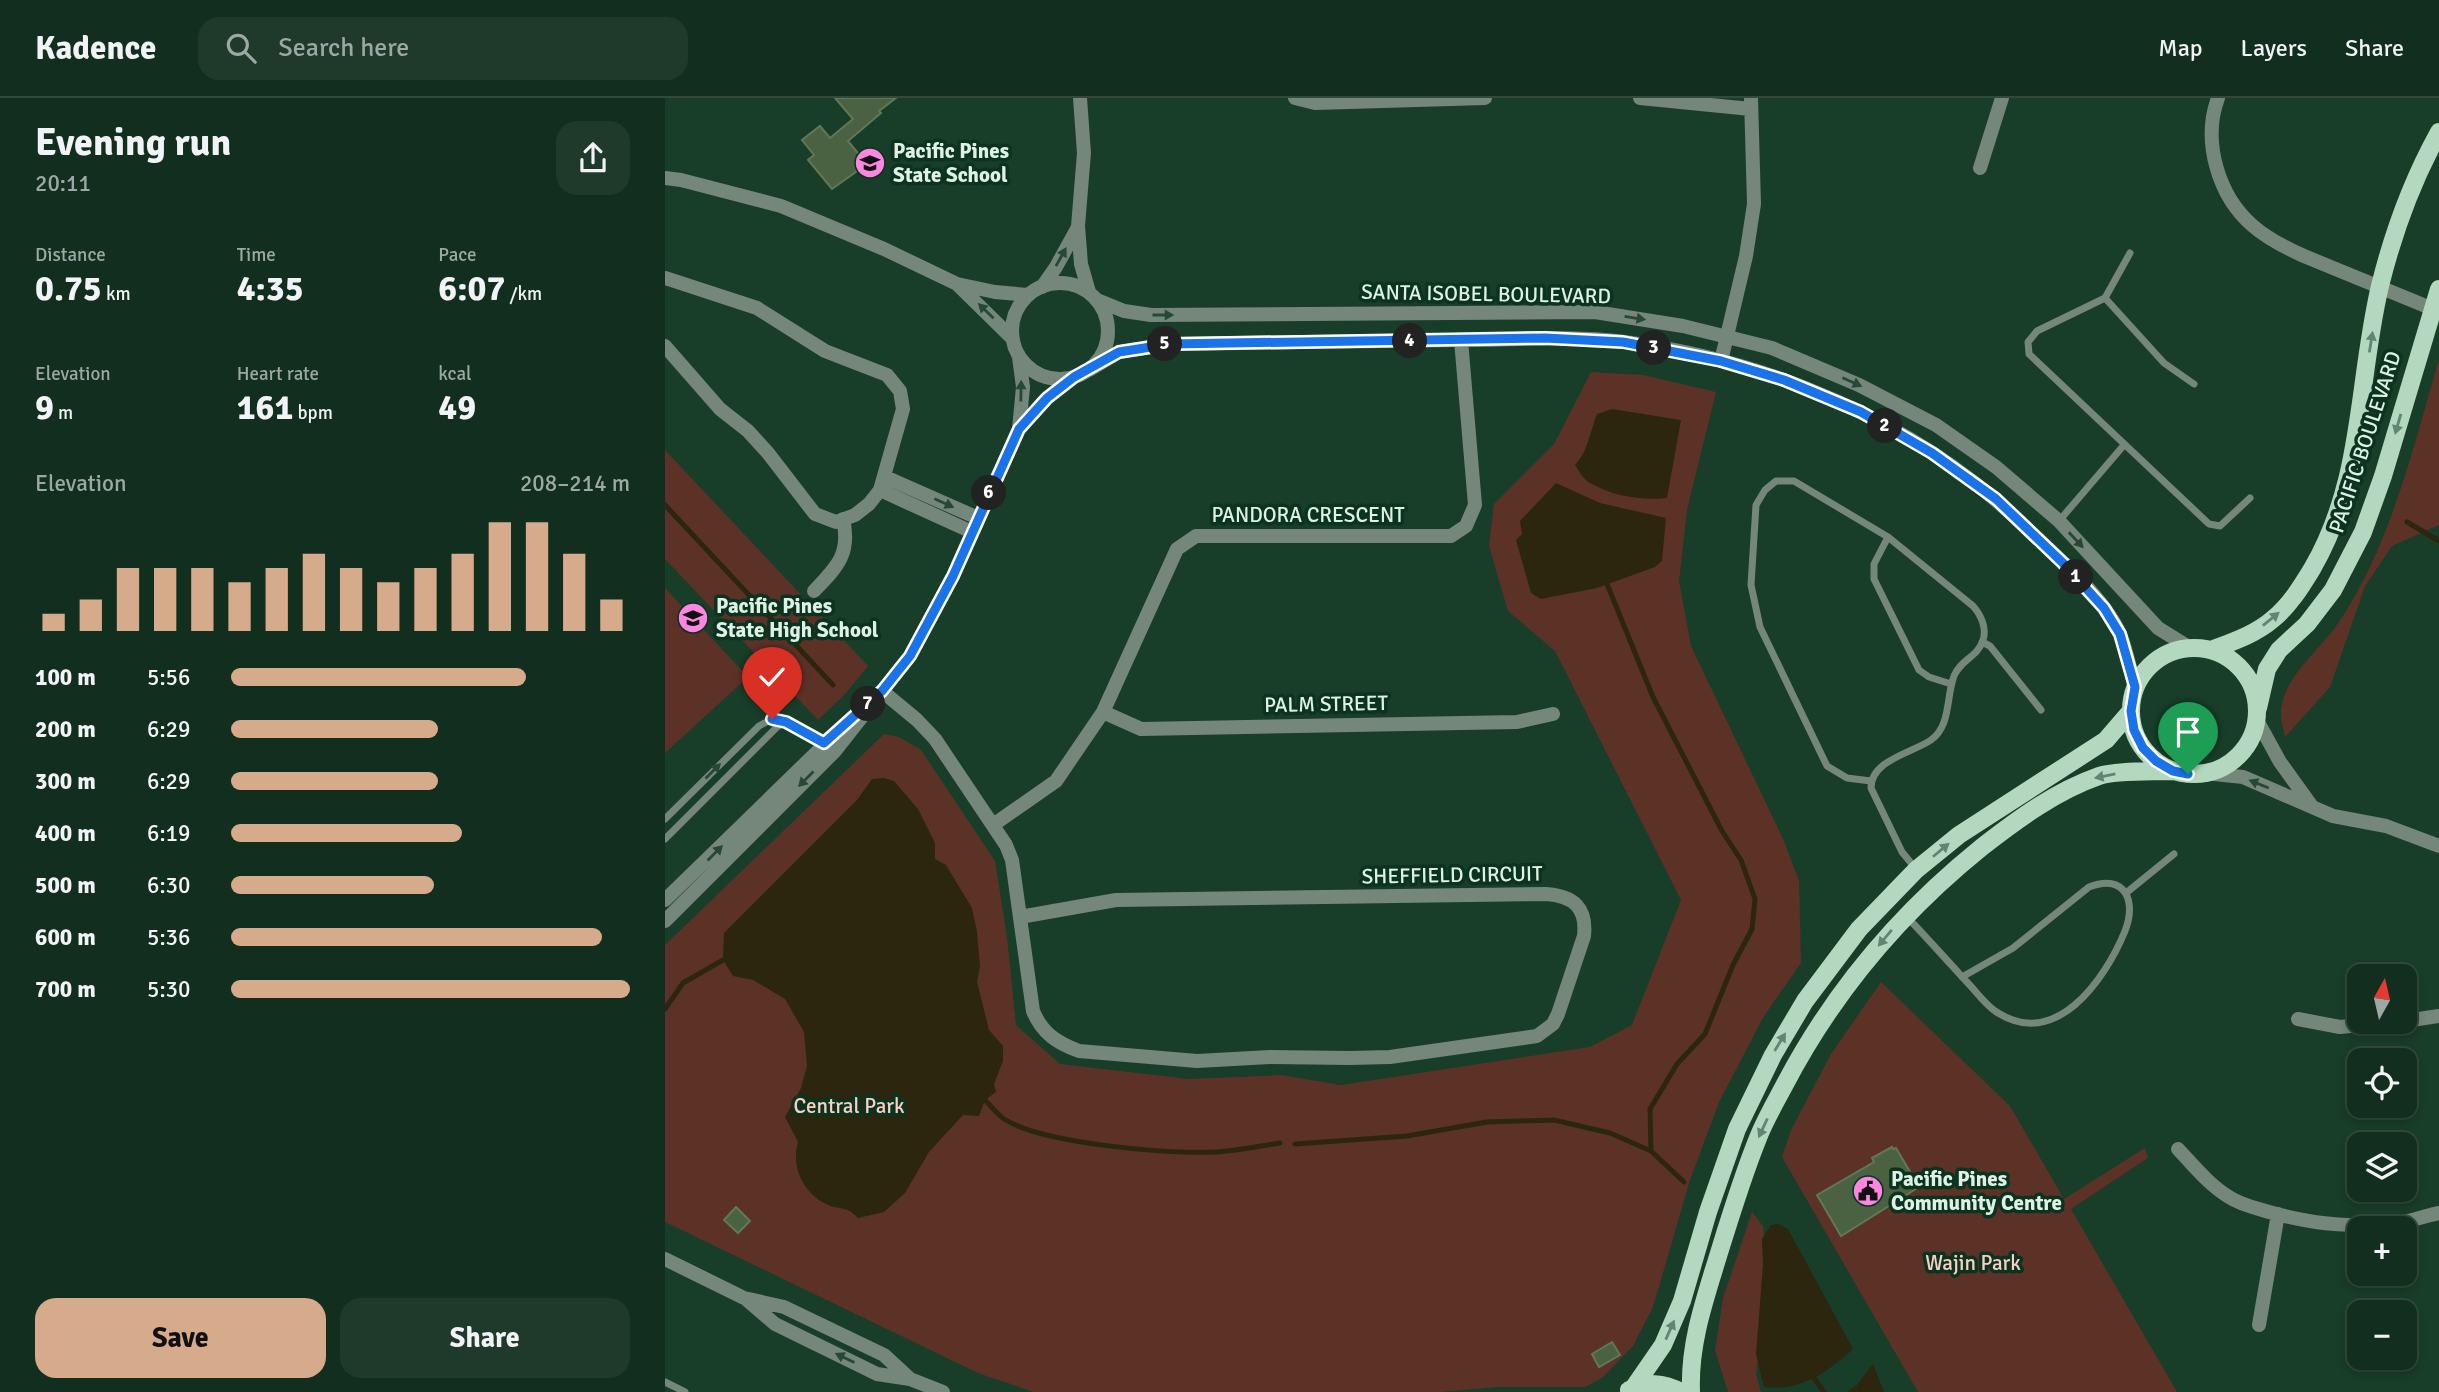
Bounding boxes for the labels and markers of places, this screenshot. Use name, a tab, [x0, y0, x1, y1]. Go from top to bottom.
place label: Pacific Pines State School	[893, 138, 1009, 188]
school or university icon: Pacific Pines State School	[853, 146, 887, 180]
pin: 4	[1393, 324, 1427, 358]
pin: 5	[1147, 327, 1183, 362]
pin: 3	[1637, 330, 1671, 366]
pin: 2	[1867, 408, 1903, 444]
pin: 6	[971, 476, 1007, 510]
pin: 1	[2059, 560, 2093, 594]
place label: Pacific Pines State High School	[716, 593, 879, 643]
school or university icon: Pacific Pines State High School	[676, 601, 710, 635]
pin	[742, 647, 802, 719]
pin: 7	[851, 686, 885, 722]
pin	[2158, 702, 2218, 774]
place label: Pacific Pines Community Centre	[1891, 1166, 2062, 1216]
public building icon: Pacific Pines Community Centre	[1851, 1174, 1885, 1208]

